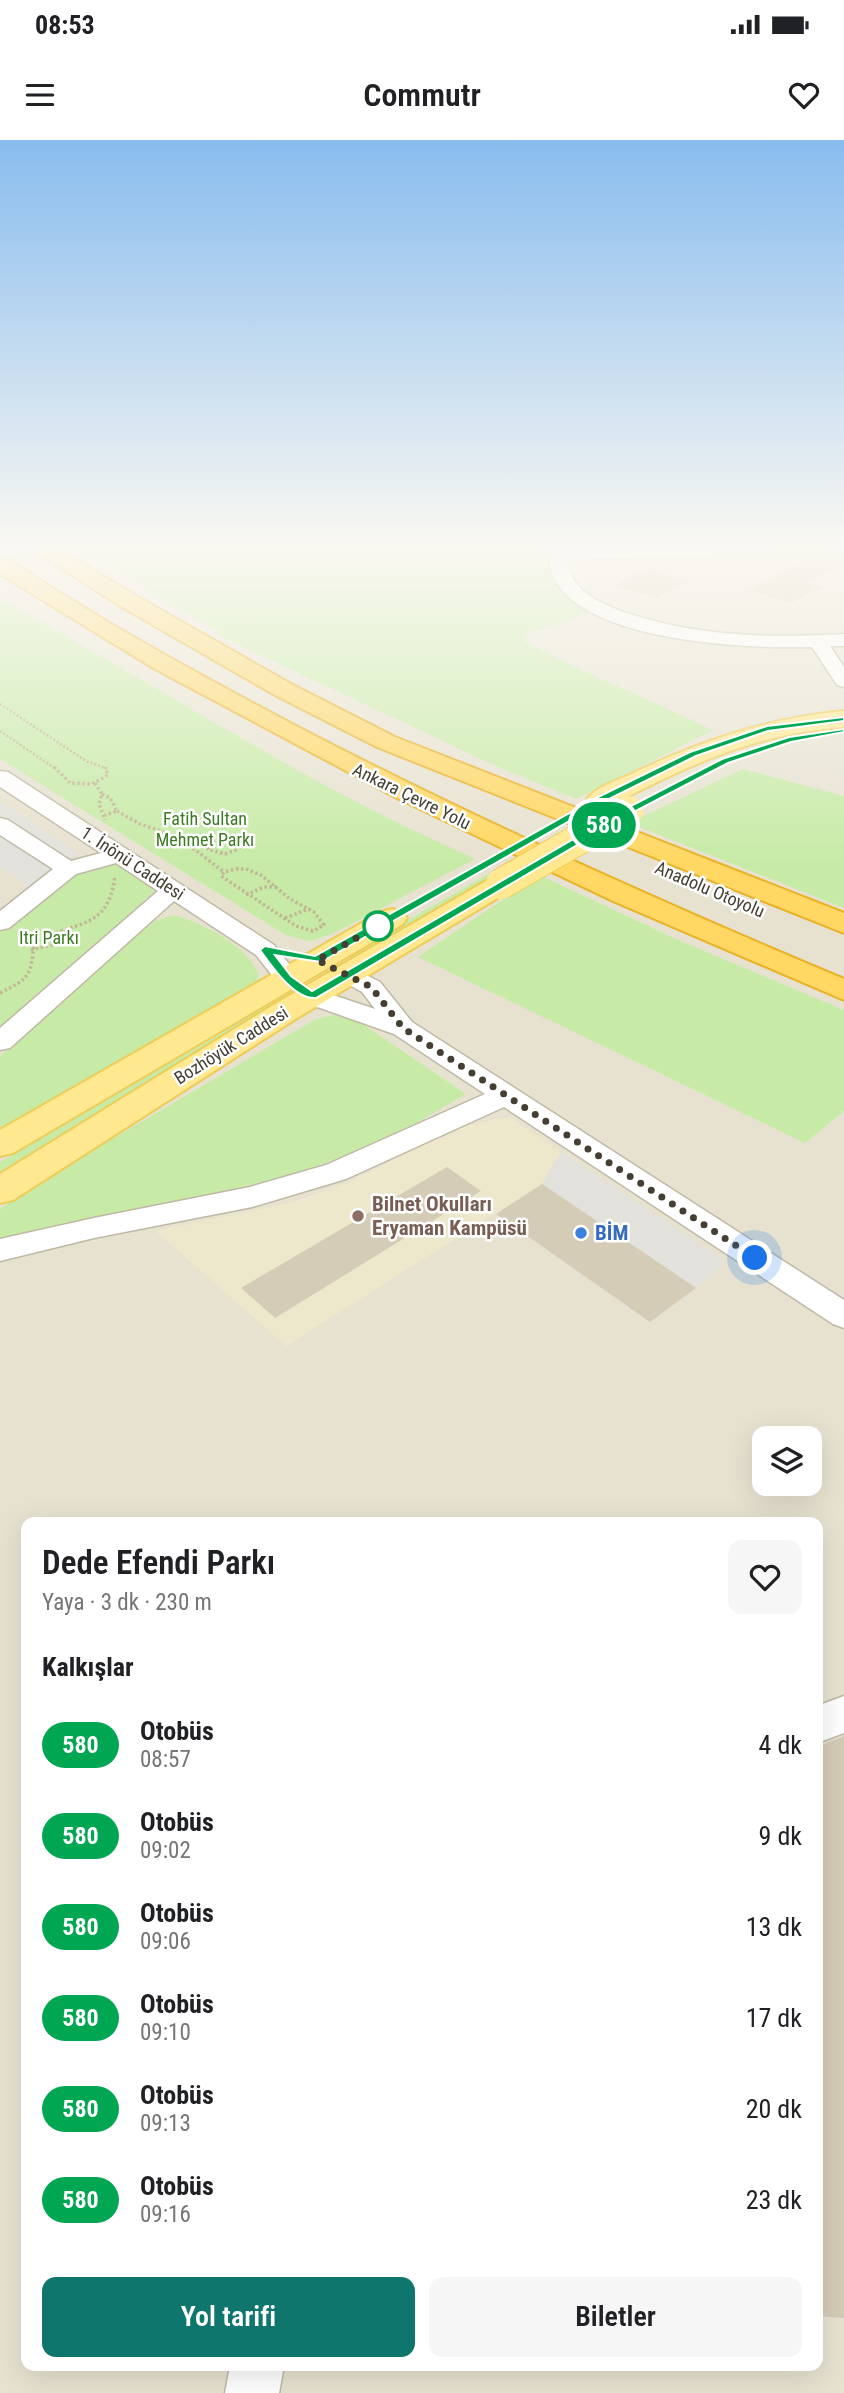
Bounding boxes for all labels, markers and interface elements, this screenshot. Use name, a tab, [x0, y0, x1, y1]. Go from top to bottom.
text: 08:53	[35, 10, 95, 40]
icon: menu	[21, 76, 59, 114]
text: Commutr	[363, 76, 481, 114]
icon: heart	[785, 76, 823, 114]
street label: Ankara Çevre Yolu	[350, 758, 474, 834]
line badge: 580	[564, 802, 644, 848]
park label: Fatih Sultan Mehmet Parkı	[156, 808, 254, 850]
text: 580	[586, 811, 622, 839]
street label: 1. İnönü Caddesi	[77, 822, 189, 904]
street label: Anadolu Otoyolu	[652, 857, 768, 921]
unlabelled marker	[363, 911, 393, 941]
park label: Itri Parkı	[19, 927, 79, 948]
street label: Bozhöyük Caddesi	[170, 1002, 292, 1088]
place label: Bilnet Okulları Eryaman Kampüsü	[372, 1192, 527, 1240]
marker: Bilnet Okulları Eryaman Kampüsü	[350, 1208, 366, 1224]
place label: BİM	[595, 1221, 628, 1245]
marker: BİM	[573, 1225, 589, 1241]
your location	[737, 1240, 772, 1275]
map controls	[752, 1426, 822, 1496]
button: layers	[752, 1426, 822, 1496]
button: heart	[728, 1540, 802, 1614]
text: Dede Efendi Parkı	[42, 1543, 275, 1582]
text: Yaya · 3 dk · 230 m	[42, 1589, 212, 1616]
text: Kalkışlar	[42, 1652, 134, 1682]
text: Otobüs	[140, 1716, 214, 1746]
text: 4 dk	[759, 1730, 802, 1760]
text: 580	[62, 1731, 99, 1759]
text: 08:57	[140, 1746, 191, 1773]
text: Otobüs	[140, 1807, 214, 1837]
text: 9 dk	[759, 1821, 802, 1851]
text: 580	[62, 1822, 99, 1850]
text: 09:02	[140, 1837, 191, 1864]
text: Otobüs	[140, 1898, 214, 1928]
text: 13 dk	[746, 1912, 802, 1942]
text: 580	[62, 1913, 99, 1941]
text: 09:06	[140, 1928, 191, 1955]
text: Otobüs	[140, 1989, 214, 2019]
text: 17 dk	[746, 2003, 802, 2033]
text: 580	[62, 2004, 99, 2032]
text: 09:10	[140, 2019, 191, 2046]
text: Otobüs	[140, 2080, 214, 2110]
text: 20 dk	[746, 2094, 802, 2124]
text: 580	[62, 2095, 99, 2123]
text: 09:13	[140, 2110, 191, 2137]
text: Otobüs	[140, 2171, 214, 2201]
text: 23 dk	[746, 2185, 802, 2215]
text: 580	[62, 2186, 99, 2214]
text: 09:16	[140, 2201, 191, 2228]
button: Yol tarifi	[42, 2277, 415, 2357]
button: Biletler	[429, 2277, 802, 2357]

